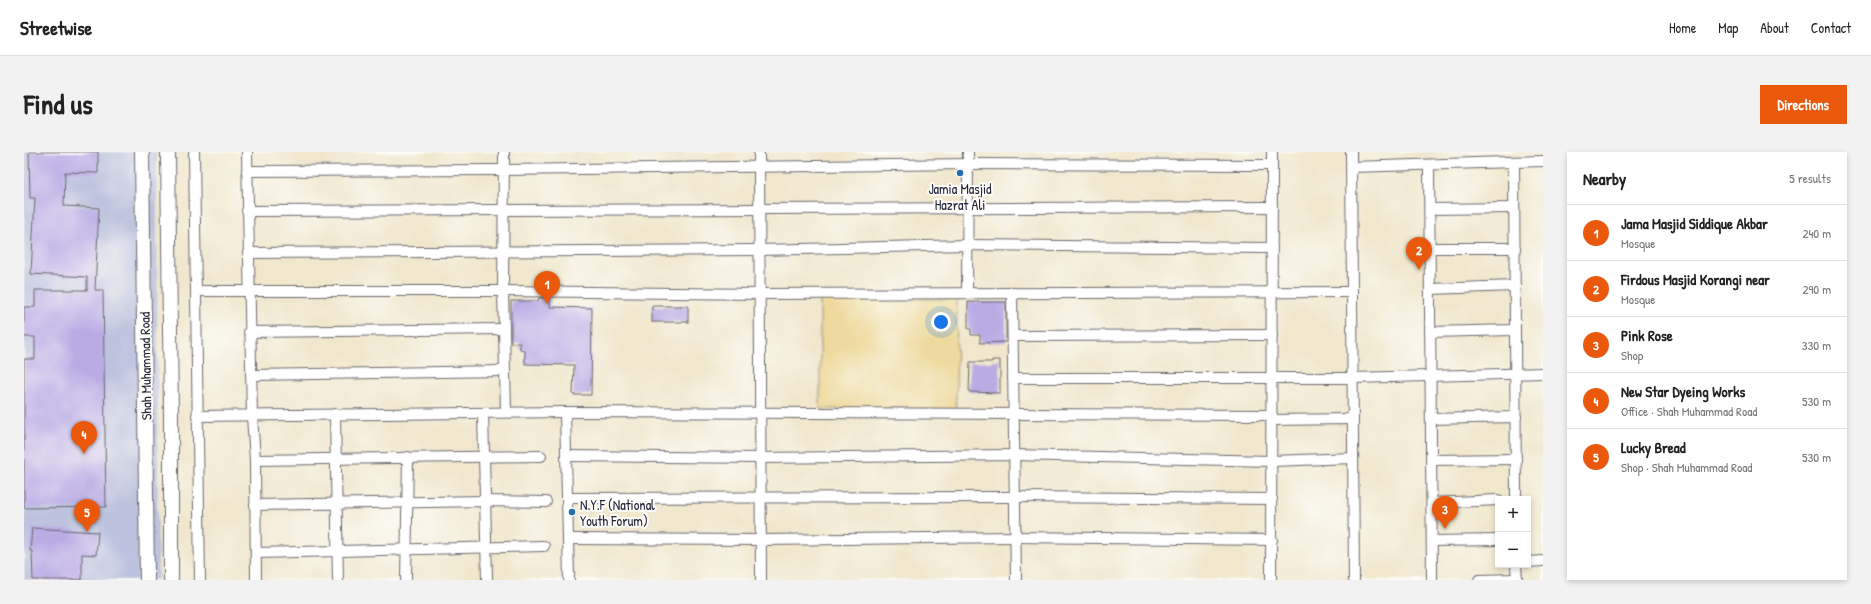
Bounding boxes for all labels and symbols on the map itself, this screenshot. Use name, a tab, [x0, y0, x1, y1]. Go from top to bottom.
marker: Jamia Masjid Hazrat Ali	[955, 168, 965, 178]
place label: Jamia Masjid Hazrat Ali	[928, 179, 992, 214]
pin: 2	[1406, 237, 1432, 270]
pin: 1	[534, 271, 560, 304]
street label: Shah Muhammad Road	[135, 311, 155, 420]
your location	[931, 312, 951, 332]
pin: 4	[71, 421, 97, 454]
place label: N.Y.F (National Youth Forum)	[580, 495, 655, 530]
pin: 3	[1432, 496, 1458, 529]
pin: 5	[74, 499, 100, 532]
marker: N.Y.F (National Youth Forum)	[567, 507, 577, 517]

